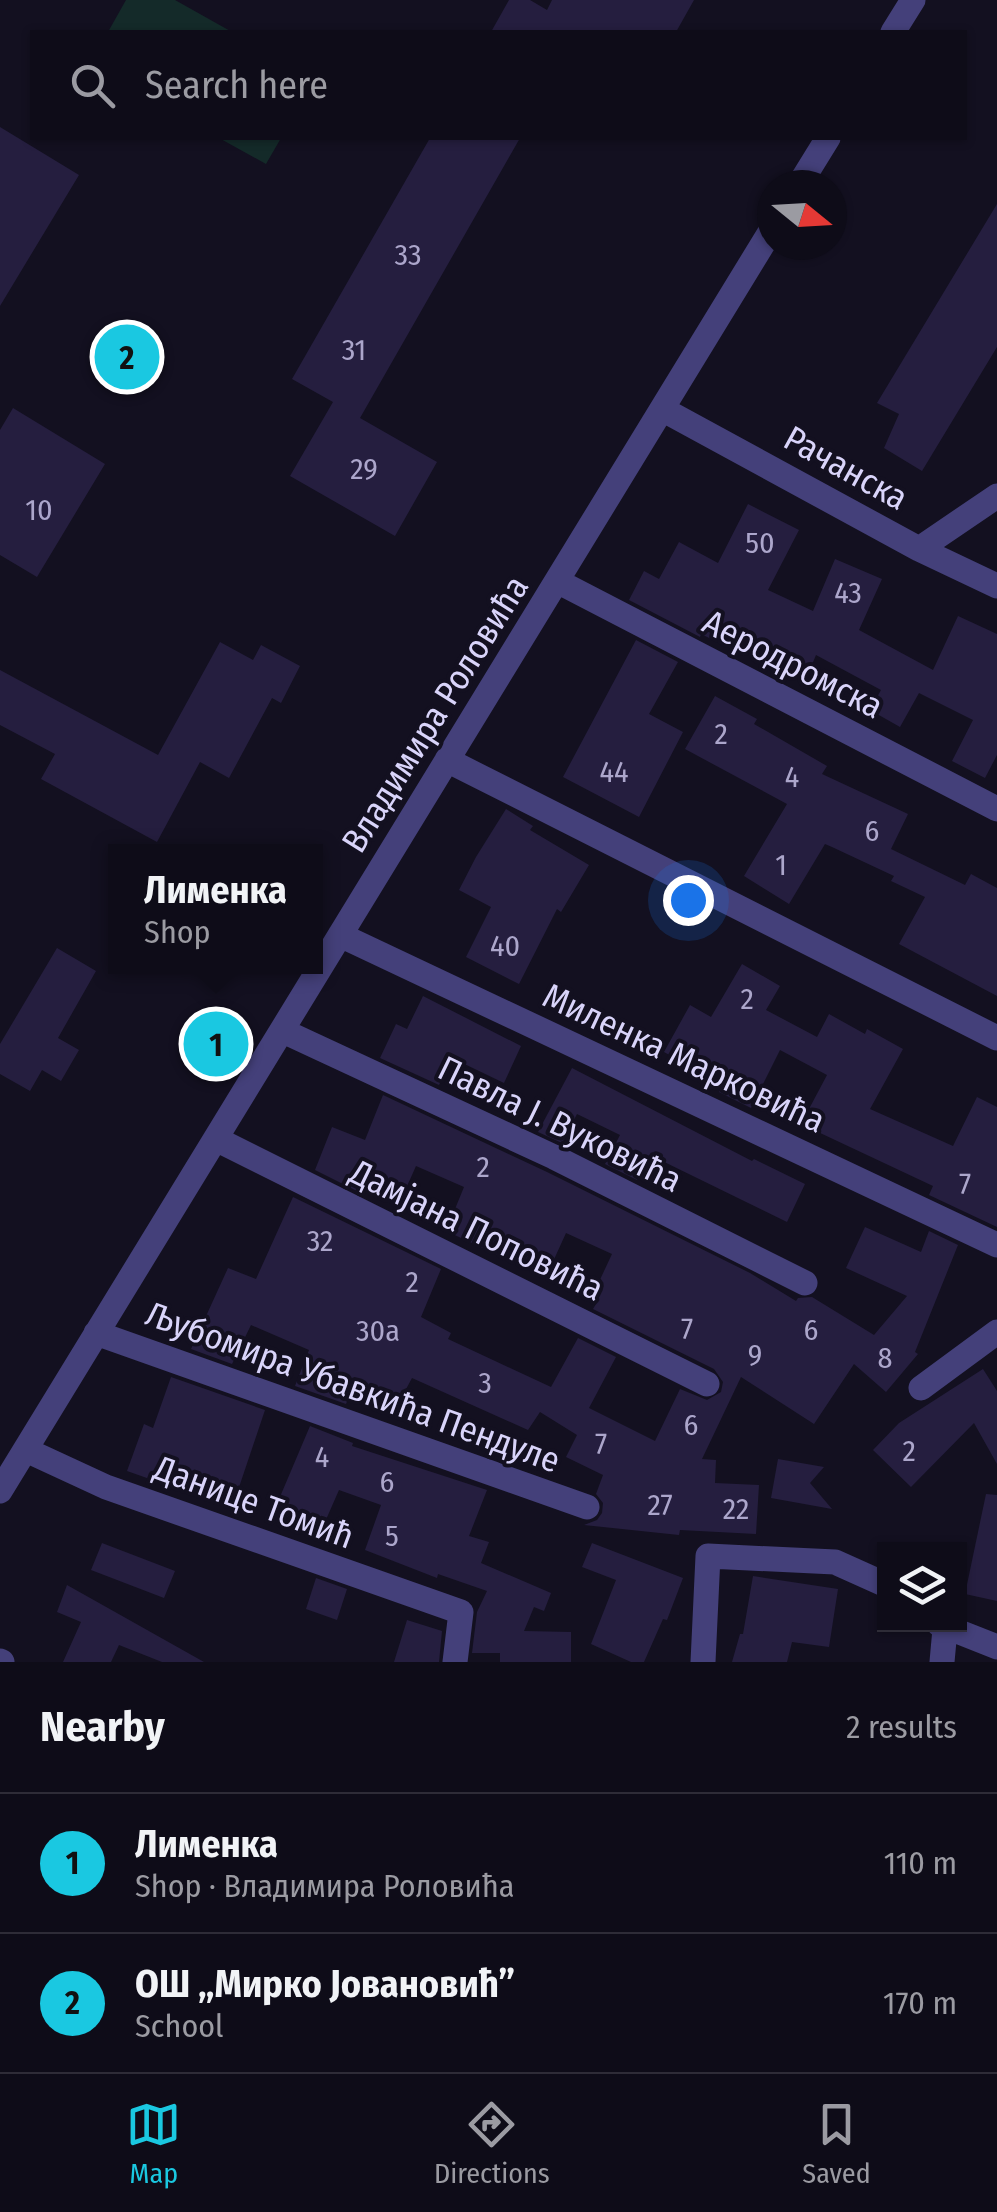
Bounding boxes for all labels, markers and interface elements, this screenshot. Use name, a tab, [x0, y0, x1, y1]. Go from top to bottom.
search box	[30, 30, 967, 140]
icon: search	[65, 58, 120, 113]
text: Search here	[145, 62, 328, 108]
north arrow	[757, 170, 847, 260]
house number: 33	[394, 237, 422, 273]
pin: 2	[94, 320, 160, 394]
house number: 31	[342, 332, 366, 368]
street label: Рачанска	[777, 417, 915, 519]
house number: 29	[350, 451, 378, 487]
house number: 10	[25, 492, 53, 528]
house number: 50	[745, 525, 775, 561]
street label: Владимира Роловића	[333, 568, 537, 860]
house number: 43	[834, 575, 862, 611]
street label: Аеродромска	[696, 601, 890, 727]
house number: 2	[714, 716, 728, 752]
house number: 44	[599, 754, 629, 790]
house number: 4	[785, 759, 799, 795]
house number: 6	[865, 813, 879, 849]
popup	[108, 844, 323, 974]
house number: 1	[775, 847, 787, 883]
text: Лименка	[144, 867, 287, 913]
your location	[663, 875, 714, 926]
text: Shop	[144, 913, 211, 951]
house number: 40	[490, 928, 520, 964]
street label: Миленка Марковића	[536, 974, 832, 1142]
house number: 2	[740, 981, 754, 1017]
pin: 1	[184, 1006, 248, 1082]
street label: Павла Ј. Вуковића	[431, 1047, 689, 1201]
house number: 2	[476, 1149, 490, 1185]
street label: Дамјана Поповића	[343, 1150, 610, 1309]
house number: 7	[959, 1166, 971, 1202]
house number: 32	[307, 1223, 333, 1259]
house number: 2	[405, 1264, 419, 1300]
street label: Љубомира Убавкића Пендуле	[140, 1292, 566, 1482]
house number: 7	[681, 1311, 693, 1347]
house number: 6	[804, 1312, 818, 1348]
house number: 30a	[356, 1313, 400, 1349]
house number: 9	[748, 1337, 762, 1373]
house number: 8	[878, 1340, 893, 1376]
house number: 3	[478, 1365, 492, 1401]
house number: 6	[684, 1407, 698, 1443]
house number: 7	[595, 1426, 607, 1462]
house number: 2	[902, 1433, 916, 1469]
house number: 4	[315, 1439, 329, 1475]
street label: Данице Томић	[148, 1446, 359, 1557]
house number: 6	[380, 1464, 394, 1500]
house number: 27	[647, 1487, 673, 1523]
house number: 22	[723, 1491, 749, 1527]
house number: 5	[385, 1518, 399, 1554]
map controls	[877, 1542, 967, 1632]
button: layers	[877, 1542, 967, 1632]
text: Nearby	[40, 1702, 165, 1752]
text: 2 results	[846, 1708, 957, 1746]
text: Лименка	[135, 1821, 278, 1867]
text: 1	[66, 1844, 79, 1882]
text: 110 m	[884, 1844, 957, 1882]
text: Shop · Владимира Роловића	[135, 1867, 515, 1905]
text: ОШ „Мирко Јовановић”	[135, 1961, 515, 2007]
text: 2	[65, 1984, 80, 2022]
text: 170 m	[883, 1984, 957, 2022]
text: School	[135, 2007, 224, 2045]
tab: Map	[126, 2097, 181, 2190]
tab: Directions	[434, 2097, 550, 2190]
tab: Saved	[802, 2097, 871, 2190]

